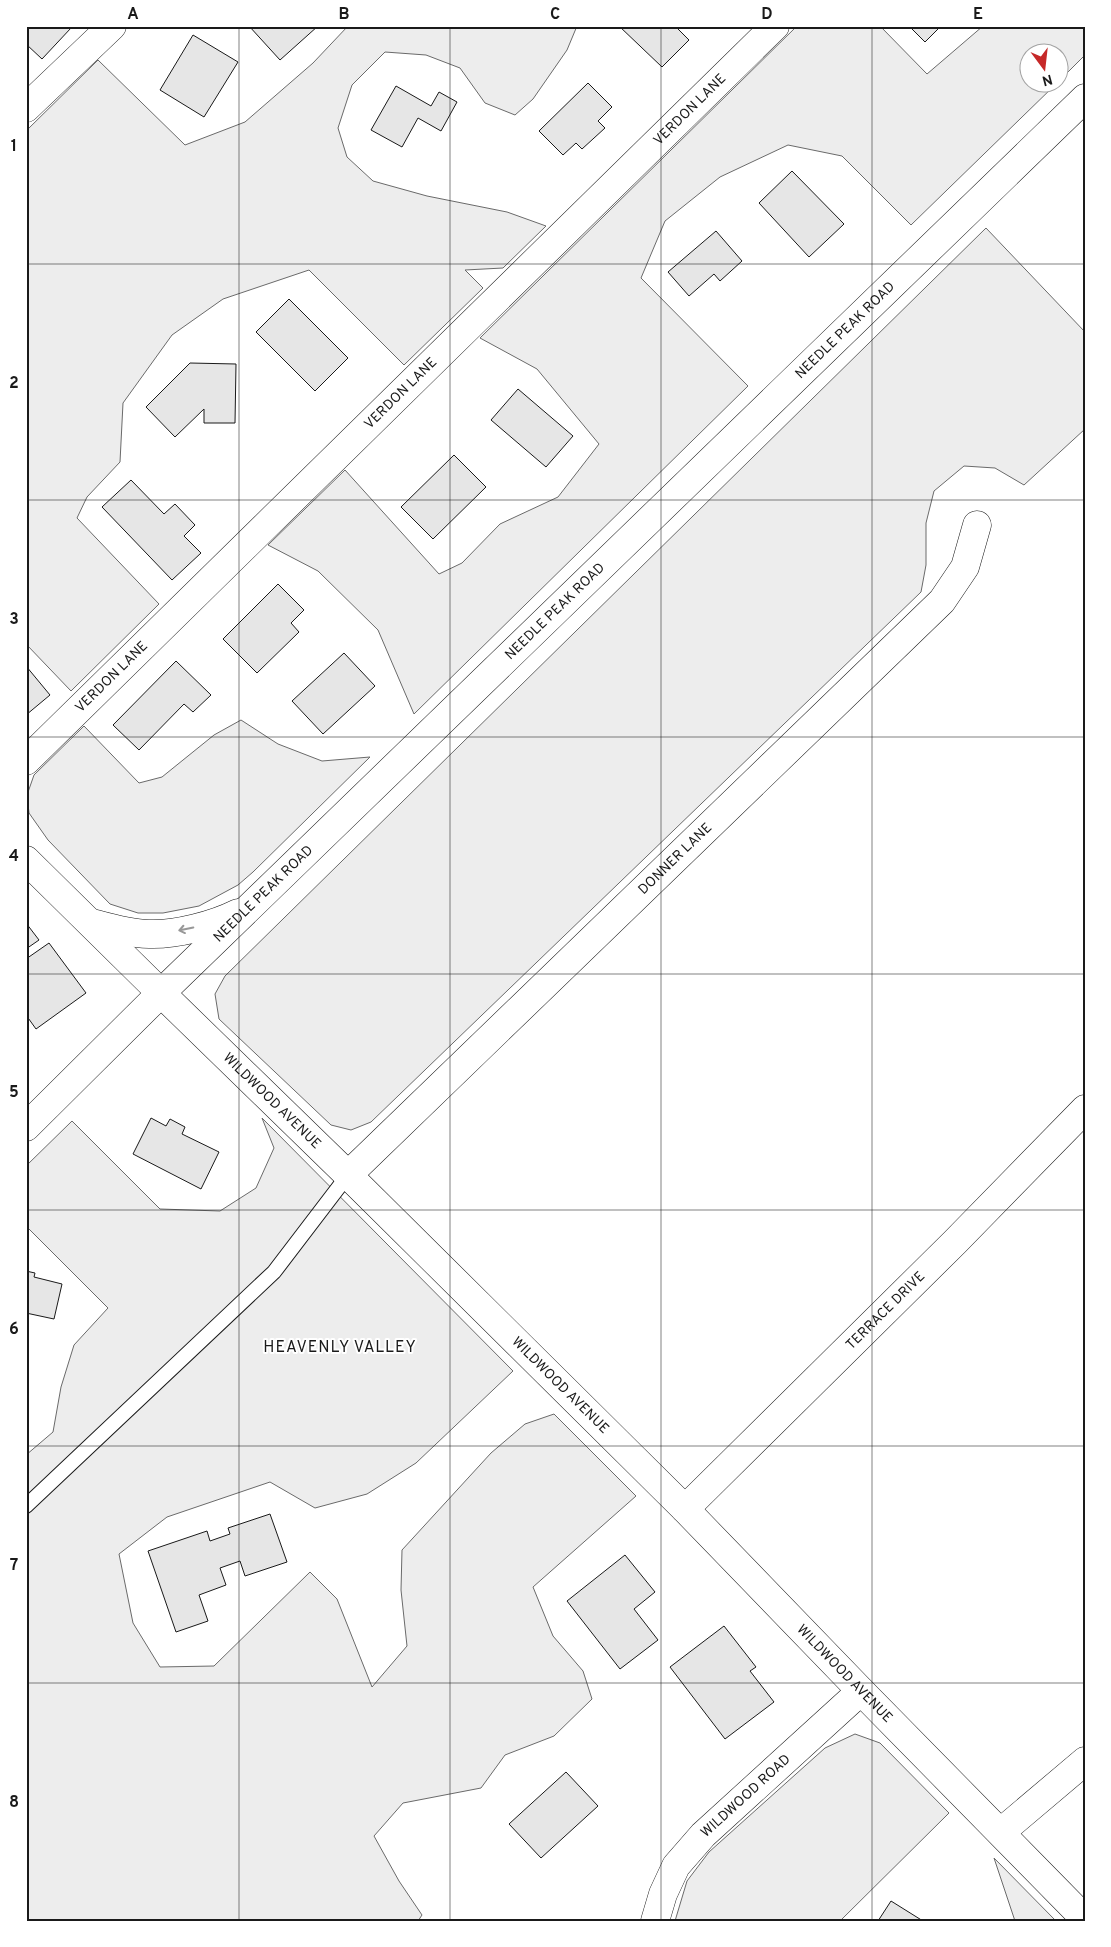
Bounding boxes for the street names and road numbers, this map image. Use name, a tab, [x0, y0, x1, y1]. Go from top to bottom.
street label: VERDON LANE	[650, 70, 730, 149]
street label: NEEDLE PEAK ROAD	[792, 278, 899, 382]
street label: VERDON LANE	[361, 354, 441, 433]
street label: NEEDLE PEAK ROAD	[502, 559, 608, 664]
street label: VERDON LANE	[72, 638, 152, 716]
street label: DONNER LANE	[635, 819, 716, 898]
street label: NEEDLE PEAK ROAD	[210, 842, 317, 946]
street label: WILDWOOD AVENUE	[219, 1049, 325, 1153]
street label: TERRACE DRIVE	[842, 1268, 929, 1353]
street label: WILDWOOD AVENUE	[508, 1333, 613, 1437]
street label: WILDWOOD AVENUE	[793, 1621, 896, 1726]
street label: WILDWOOD ROAD	[697, 1751, 794, 1841]

